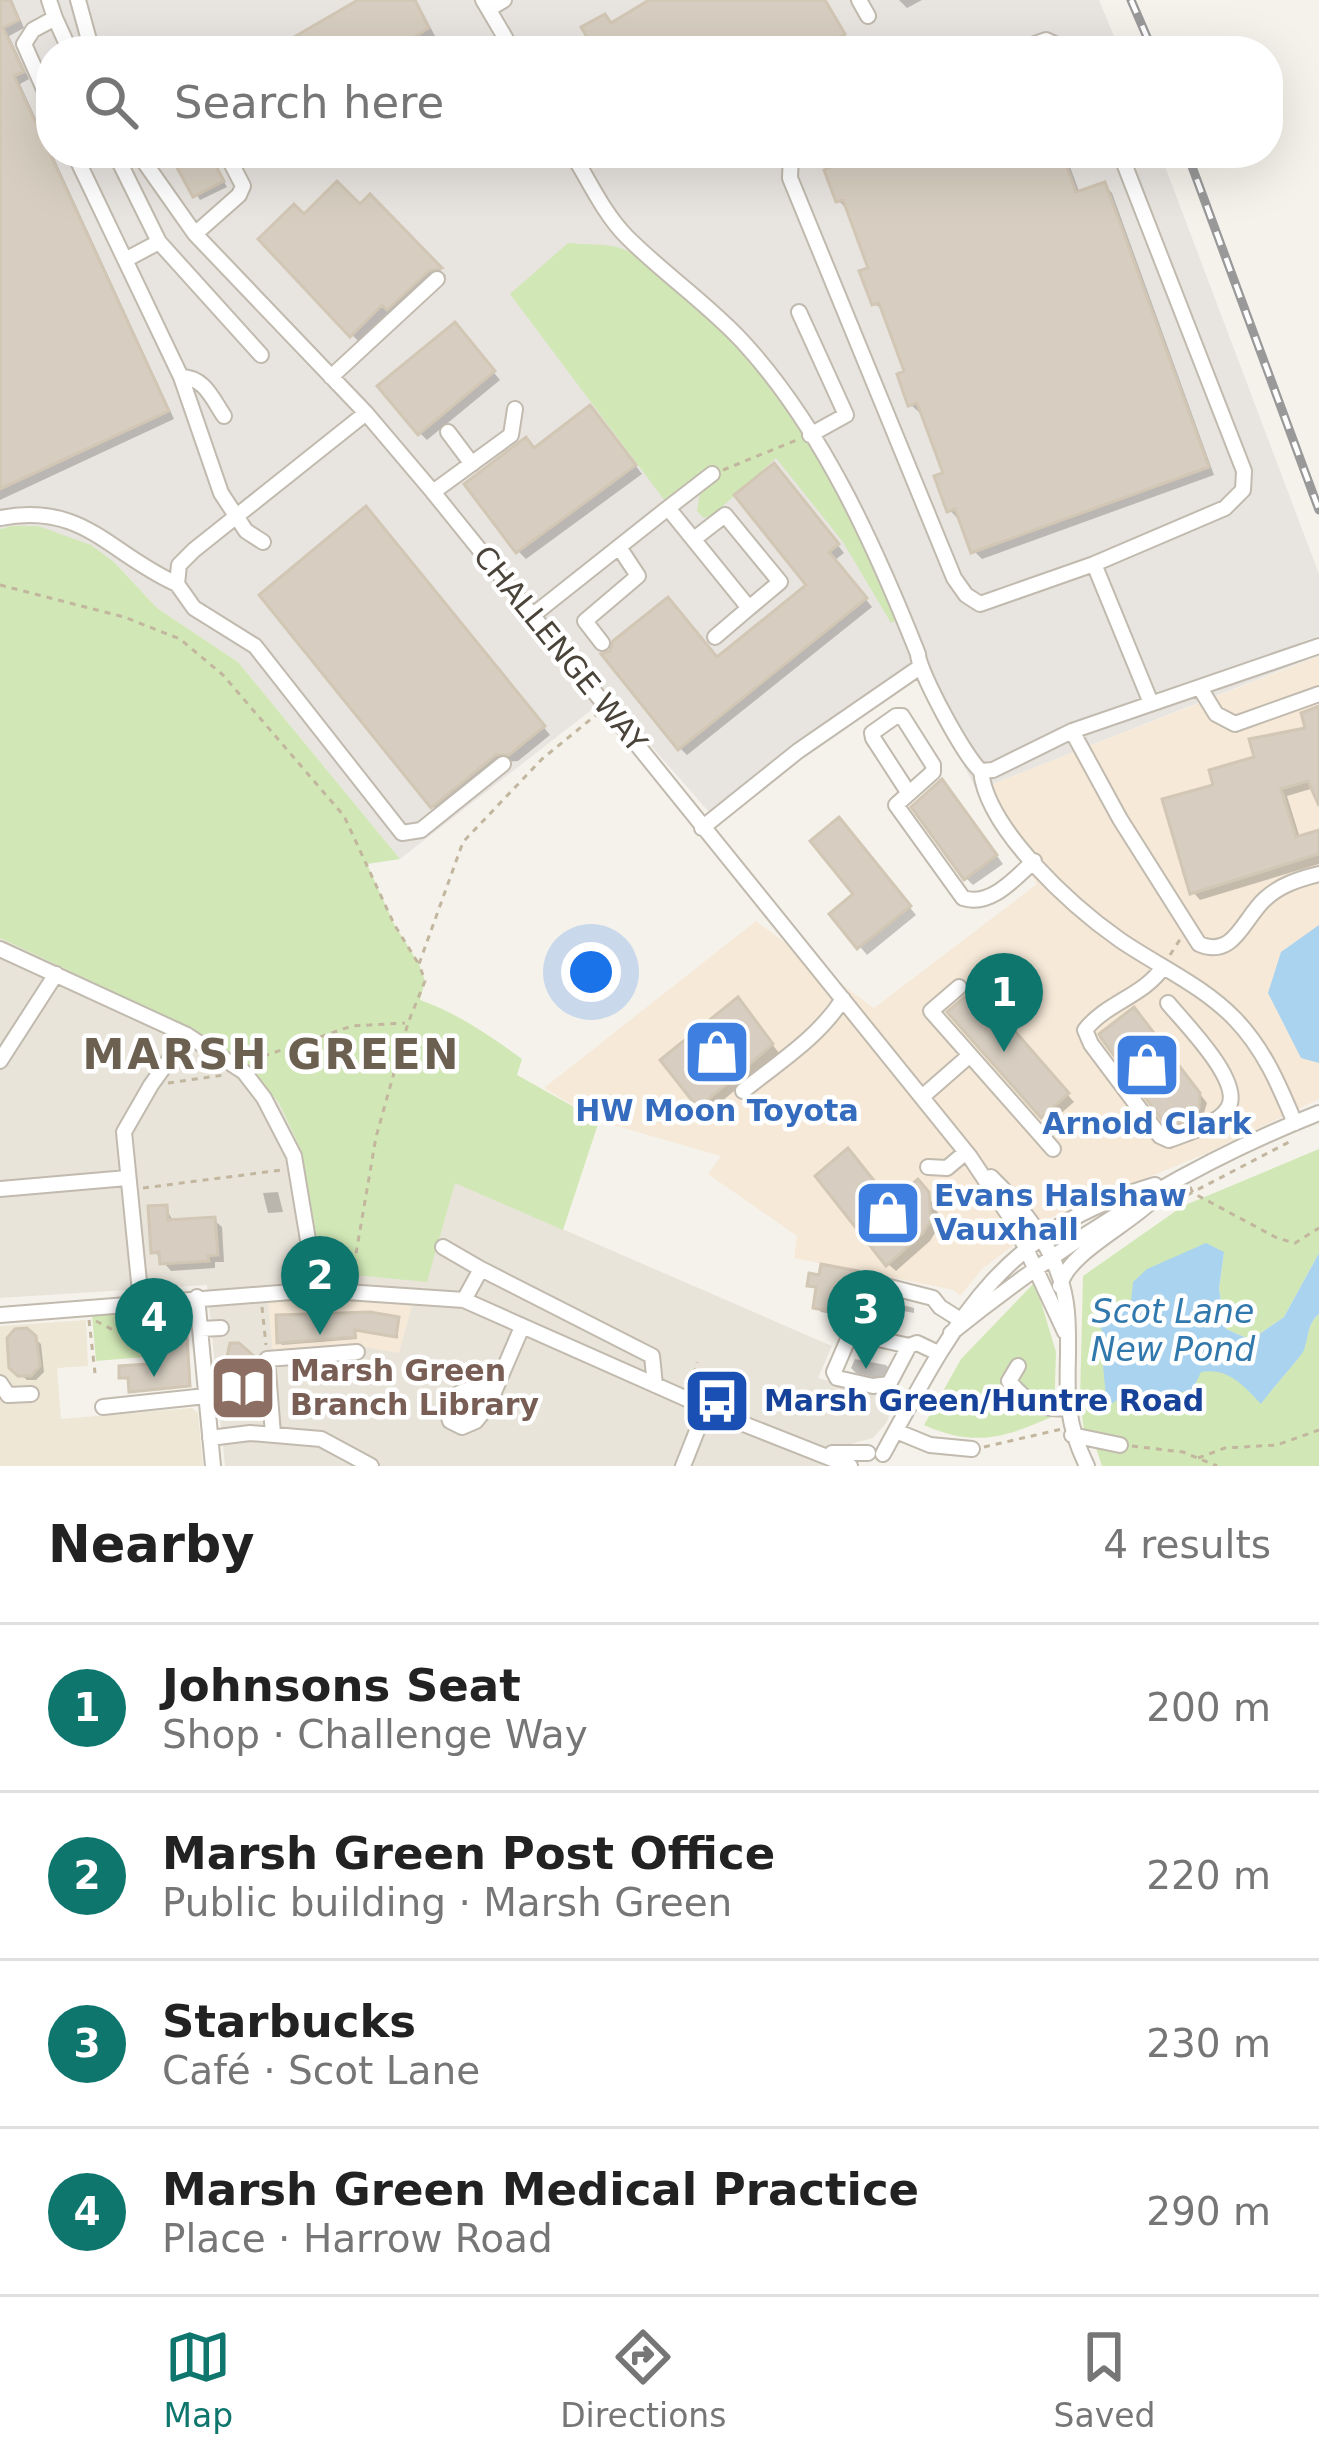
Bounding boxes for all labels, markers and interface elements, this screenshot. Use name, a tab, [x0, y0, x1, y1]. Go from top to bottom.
search box	[36, 36, 1283, 168]
icon: search	[78, 69, 144, 135]
text: Search here	[174, 76, 444, 129]
street label: CHALLENGE WAY	[467, 539, 655, 759]
your location	[561, 942, 621, 1002]
pin: 1	[965, 953, 1043, 1052]
shop icon: HW Moon Toyota	[682, 1017, 752, 1087]
district label: MARSH GREEN	[82, 1030, 462, 1079]
shop icon: Arnold Clark	[1112, 1030, 1182, 1100]
place label: HW Moon Toyota	[575, 1093, 859, 1128]
place label: Arnold Clark	[1042, 1106, 1253, 1141]
shop icon: Evans Halshaw Vauxhall	[853, 1178, 923, 1248]
place label: Evans Halshaw Vauxhall	[934, 1178, 1187, 1247]
pin: 2	[281, 1236, 359, 1335]
pin: 3	[827, 1270, 905, 1369]
pin: 4	[115, 1278, 193, 1377]
water label: Scot Lane New Pond	[1091, 1292, 1256, 1369]
library icon: Marsh Green Branch Library	[208, 1353, 278, 1423]
place label: Marsh Green Branch Library	[290, 1353, 540, 1422]
bus stop icon: Marsh Green/Huntre Road	[682, 1366, 752, 1436]
place label: Marsh Green/Huntre Road	[764, 1383, 1204, 1418]
text: Nearby	[48, 1515, 255, 1574]
text: 4 results	[1103, 1522, 1271, 1567]
text: Johnsons Seat	[162, 1659, 521, 1712]
text: 1	[73, 1685, 101, 1730]
text: 200 m	[1146, 1685, 1271, 1730]
text: Shop · Challenge Way	[162, 1712, 588, 1757]
text: Marsh Green Post Office	[162, 1827, 775, 1880]
text: 2	[73, 1853, 101, 1898]
text: 220 m	[1146, 1853, 1271, 1898]
text: Public building · Marsh Green	[162, 1880, 732, 1925]
text: Starbucks	[162, 1995, 416, 2048]
text: 3	[73, 2021, 101, 2066]
text: 230 m	[1146, 2021, 1271, 2066]
text: Café · Scot Lane	[162, 2048, 480, 2093]
text: Marsh Green Medical Practice	[162, 2163, 919, 2216]
text: 4	[73, 2189, 101, 2234]
text: 290 m	[1146, 2189, 1271, 2234]
text: Place · Harrow Road	[162, 2216, 553, 2261]
tab: Map	[164, 2324, 233, 2435]
tab: Directions	[560, 2324, 726, 2435]
tab: Saved	[1054, 2324, 1155, 2435]

